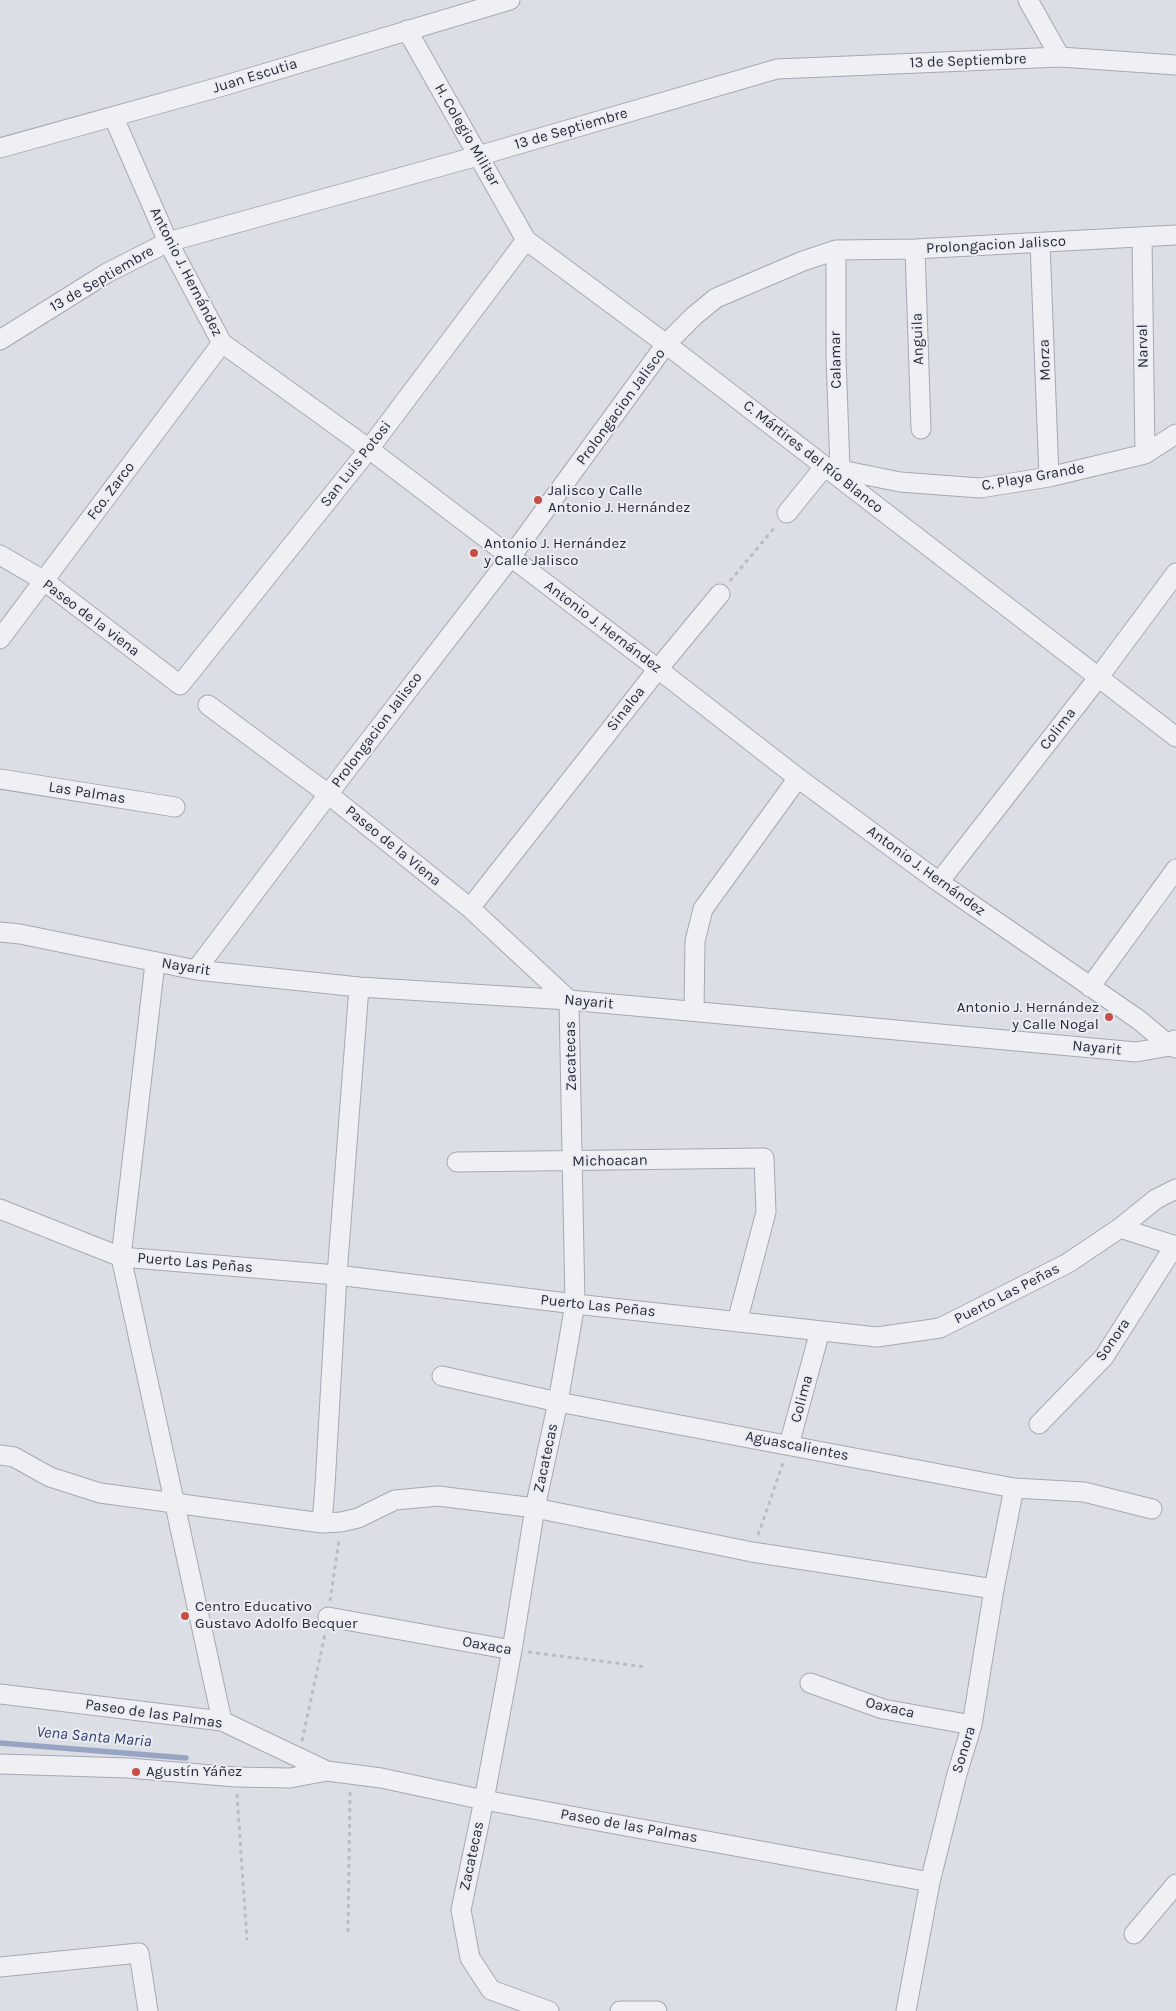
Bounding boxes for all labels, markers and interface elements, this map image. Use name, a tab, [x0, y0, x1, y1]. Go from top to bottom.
street label: 13 de Septiembre	[909, 50, 1027, 72]
street label: Juan Escutia	[211, 55, 299, 97]
street label: H. Colegio Militar	[430, 81, 504, 189]
street label: 13 de Septiembre	[512, 104, 630, 154]
street label: Antonio J. Hernández	[146, 205, 226, 339]
street label: Prolongacion Jalisco	[926, 232, 1066, 258]
street label: 13 de Septiembre	[47, 242, 157, 316]
street label: Anguila	[908, 313, 928, 365]
street label: Narval	[1134, 324, 1152, 368]
street label: Calamar	[826, 331, 846, 389]
street label: Morza	[1035, 339, 1055, 381]
street label: Prolongacion Jalisco	[573, 345, 669, 469]
street label: C. Mártires del Río Blanco	[739, 397, 887, 517]
street label: San Luis Potosi	[317, 417, 395, 511]
street label: Fco. Zarco	[83, 458, 139, 524]
street label: C. Playa Grande	[980, 459, 1086, 495]
place label: Jalisco y Calle Antonio J. Hernández	[548, 482, 690, 517]
marker: Jalisco y Calle Antonio J. Hernández	[532, 494, 544, 506]
place label: Antonio J. Hernández y Calle Jalisco	[484, 535, 626, 570]
marker: Antonio J. Hernández y Calle Jalisco	[468, 547, 480, 559]
street label: Paseo de la viena	[39, 576, 143, 660]
street label: Antonio J. Hernández	[541, 577, 665, 677]
street label: Prolongacion Jalisco	[328, 669, 426, 791]
street label: Sinaloa	[603, 683, 649, 735]
street label: Colima	[1036, 704, 1080, 754]
street label: Las Palmas	[47, 778, 127, 808]
street label: Paseo de la Viena	[341, 802, 445, 890]
street label: Antonio J. Hernández	[863, 822, 989, 920]
street label: Nayarit	[160, 954, 212, 980]
street label: Nayarit	[564, 991, 614, 1013]
place label: Antonio J. Hernández y Calle Nogal	[957, 999, 1099, 1034]
marker: Antonio J. Hernández y Calle Nogal	[1103, 1011, 1115, 1023]
street label: Zacatecas	[561, 1021, 581, 1091]
street label: Nayarit	[1072, 1037, 1122, 1059]
street label: Michoacan	[572, 1151, 648, 1171]
street label: Puerto Las Peñas	[137, 1249, 253, 1277]
street label: Puerto Las Peñas	[951, 1260, 1063, 1328]
street label: Puerto Las Peñas	[539, 1291, 657, 1321]
street label: Sonora	[1092, 1315, 1134, 1365]
street label: Colima	[787, 1373, 817, 1425]
street label: Zacatecas	[530, 1422, 562, 1494]
street label: Aguascalientes	[744, 1427, 850, 1465]
place label: Centro Educativo Gustavo Adolfo Becquer	[195, 1598, 357, 1633]
marker: Centro Educativo Gustavo Adolfo Becquer	[179, 1610, 191, 1622]
street label: Oaxaca	[461, 1633, 513, 1659]
street label: Oaxaca	[864, 1694, 916, 1722]
street label: Paseo de las Palmas	[84, 1695, 224, 1733]
water label: Vena Santa Maria	[36, 1722, 152, 1752]
street label: Sonora	[948, 1724, 980, 1776]
place label: Agustín Yáñez	[146, 1763, 242, 1781]
marker: Agustín Yáñez	[130, 1766, 142, 1778]
street label: Paseo de las Palmas	[559, 1805, 699, 1847]
street label: Zacatecas	[456, 1820, 488, 1892]

